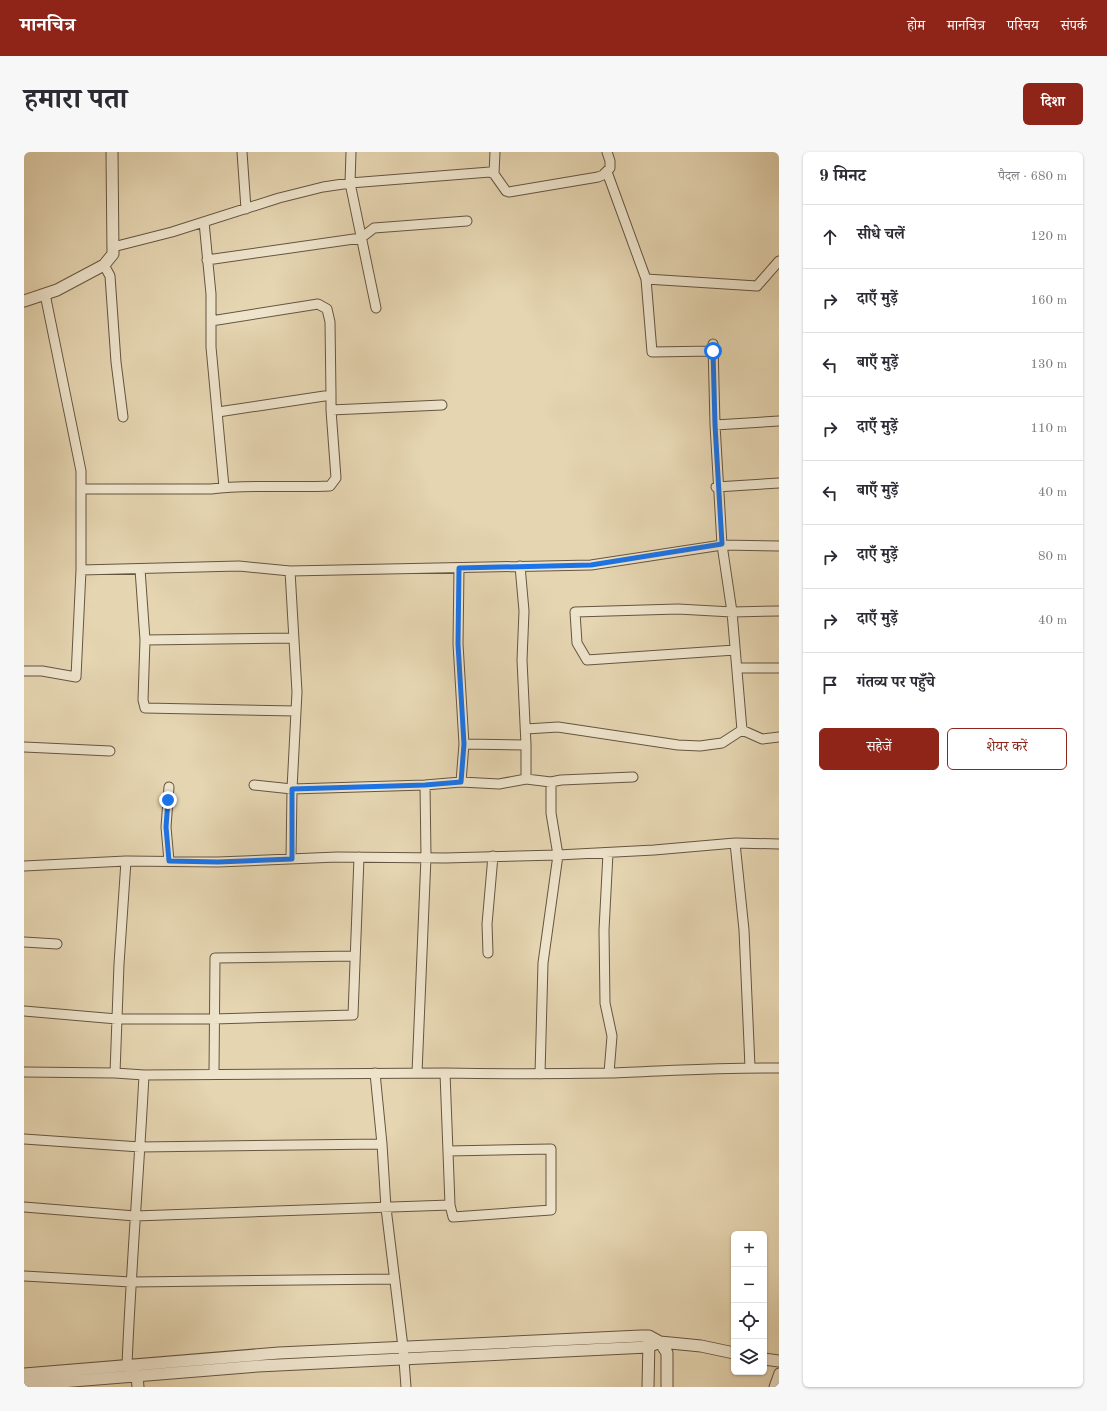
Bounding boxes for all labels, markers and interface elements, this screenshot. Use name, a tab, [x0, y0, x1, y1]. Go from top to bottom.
text: मानचित्र	[20, 17, 75, 36]
text: होम	[907, 19, 925, 33]
text: मानचित्र	[947, 19, 985, 33]
text: परिचय	[1007, 19, 1039, 33]
text: संपर्क	[1061, 19, 1087, 33]
button: दिशा	[1023, 83, 1083, 125]
text: हमारा पता	[24, 87, 127, 115]
text: 9 मिनट	[819, 168, 866, 185]
text: पैदल · 680 m	[998, 170, 1067, 183]
icon: ahead	[819, 226, 841, 248]
text: सीधे चलें	[857, 228, 905, 243]
text: 120 m	[1030, 230, 1067, 243]
icon: right	[819, 290, 841, 312]
text: दाएँ मुड़ें	[857, 292, 898, 307]
text: 160 m	[1030, 294, 1067, 307]
route start	[704, 342, 722, 360]
icon: left	[819, 354, 841, 376]
text: बाएँ मुड़ें	[857, 356, 898, 371]
text: 130 m	[1030, 358, 1067, 371]
icon: right	[819, 418, 841, 440]
text: दाएँ मुड़ें	[857, 420, 898, 435]
text: 110 m	[1030, 422, 1067, 435]
icon: left	[819, 482, 841, 504]
text: बाएँ मुड़ें	[857, 484, 898, 499]
text: 40 m	[1038, 486, 1067, 499]
icon: right	[819, 546, 841, 568]
text: दाएँ मुड़ें	[857, 548, 898, 563]
text: 80 m	[1038, 550, 1067, 563]
icon: right	[819, 610, 841, 632]
text: दाएँ मुड़ें	[857, 612, 898, 627]
text: 40 m	[1038, 614, 1067, 627]
icon: arrive	[819, 674, 841, 696]
text: गंतव्य पर पहुँचे	[857, 676, 935, 691]
button: सहेजें	[819, 728, 939, 770]
button: शेयर करें	[947, 728, 1067, 770]
route end	[159, 791, 177, 809]
map controls	[731, 1231, 767, 1375]
button: +	[731, 1231, 767, 1267]
button: −	[731, 1267, 767, 1303]
button: locate	[731, 1303, 767, 1339]
button: layers	[731, 1339, 767, 1375]

